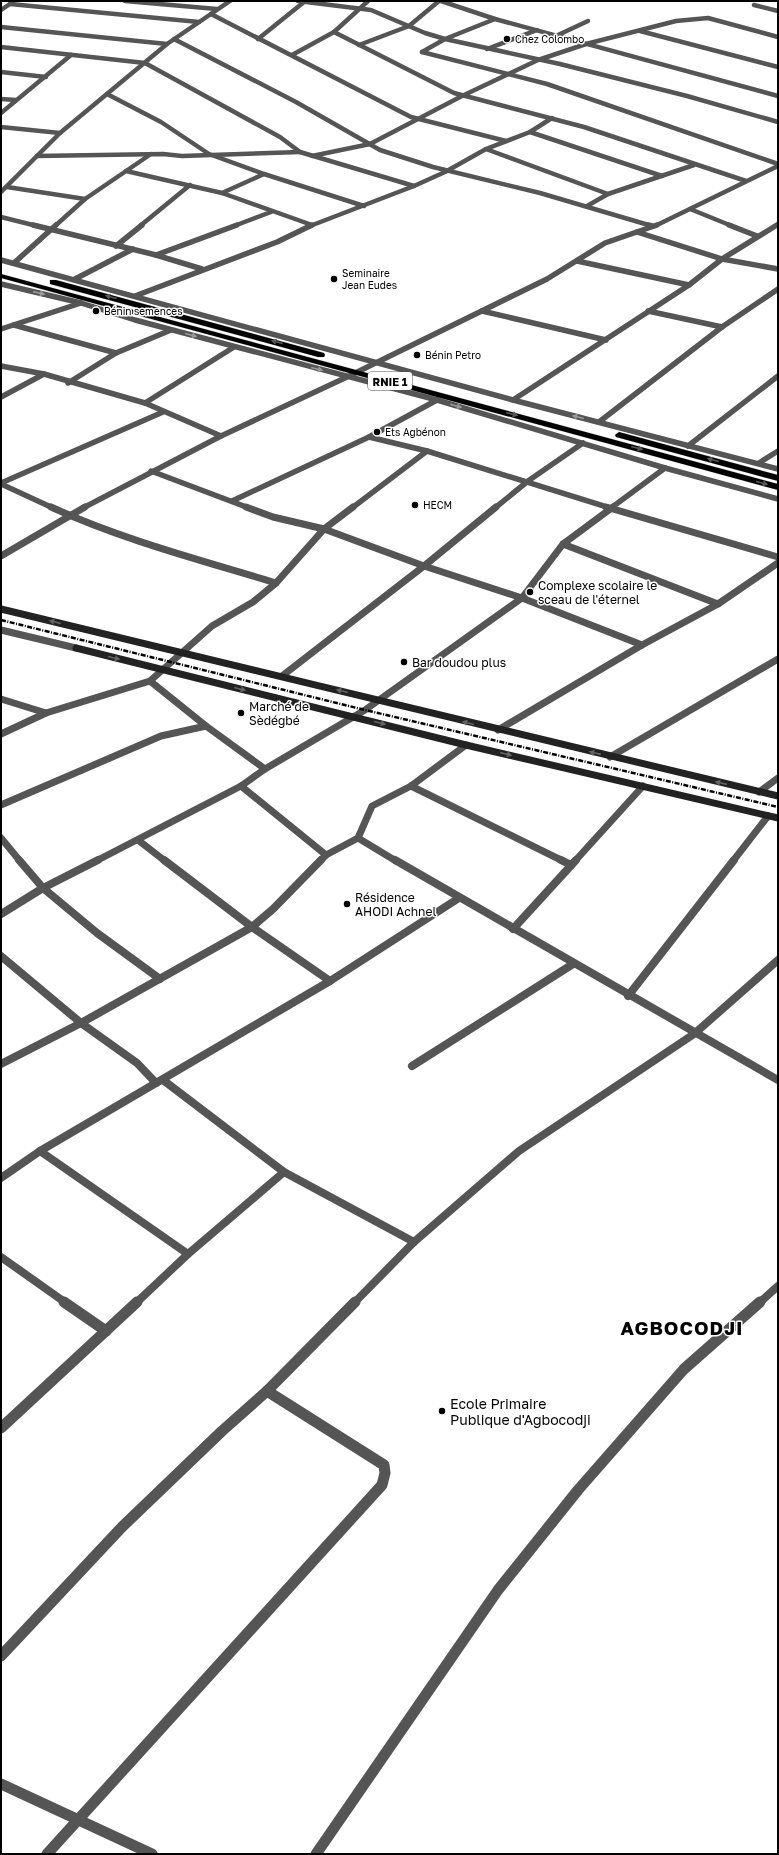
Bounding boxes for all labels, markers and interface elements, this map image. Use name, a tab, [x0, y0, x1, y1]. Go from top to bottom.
place label: Chez Colombo	[515, 33, 584, 45]
marker: Chez Colombo	[502, 34, 512, 44]
place label: Seminaire Jean Eudes	[342, 267, 397, 291]
marker: Seminaire Jean Eudes	[329, 274, 339, 284]
one-way arrow	[33, 291, 45, 297]
one-way arrow	[105, 294, 117, 300]
place label: Bénin semences	[104, 305, 182, 317]
marker: Bénin semences	[91, 306, 101, 316]
one-way arrow	[186, 332, 198, 338]
one-way arrow	[271, 339, 283, 345]
place label: Bénin Petro	[425, 349, 481, 361]
marker: Bénin Petro	[412, 350, 422, 360]
one-way arrow	[311, 366, 323, 372]
road number: RNIE 1	[368, 372, 412, 390]
one-way arrow	[450, 403, 462, 409]
one-way arrow	[506, 411, 518, 417]
one-way arrow	[571, 413, 584, 419]
place label: Ets Agbénon	[385, 426, 446, 438]
marker: Ets Agbénon	[372, 427, 382, 437]
one-way arrow	[631, 446, 643, 452]
one-way arrow	[707, 457, 720, 463]
one-way arrow	[757, 480, 769, 486]
place label: HECM	[423, 499, 452, 511]
marker: HECM	[410, 500, 420, 510]
place label: Complexe scolaire le sceau de l'éternel	[538, 578, 657, 607]
marker: Complexe scolaire le sceau de l'éternel	[525, 587, 535, 597]
one-way arrow	[49, 619, 61, 625]
one-way arrow	[108, 655, 120, 661]
place label: Bar doudou plus	[412, 655, 506, 670]
marker: Bar doudou plus	[399, 657, 409, 667]
one-way arrow	[234, 686, 246, 692]
one-way arrow	[336, 688, 348, 694]
place label: Marché de Sèdégbé	[249, 699, 309, 728]
marker: Marché de Sèdégbé	[236, 708, 246, 718]
one-way arrow	[462, 720, 474, 726]
one-way arrow	[374, 721, 386, 727]
one-way arrow	[588, 750, 601, 756]
one-way arrow	[500, 752, 512, 758]
one-way arrow	[715, 779, 727, 785]
place label: Résidence AHODI Achnel	[355, 890, 436, 919]
marker: Résidence AHODI Achnel	[342, 899, 352, 909]
district label: AGBOCODJI	[620, 1316, 744, 1339]
place label: Ecole Primaire Publique d'Agbocodji	[450, 1395, 591, 1428]
marker: Ecole Primaire Publique d'Agbocodji	[437, 1406, 447, 1416]

